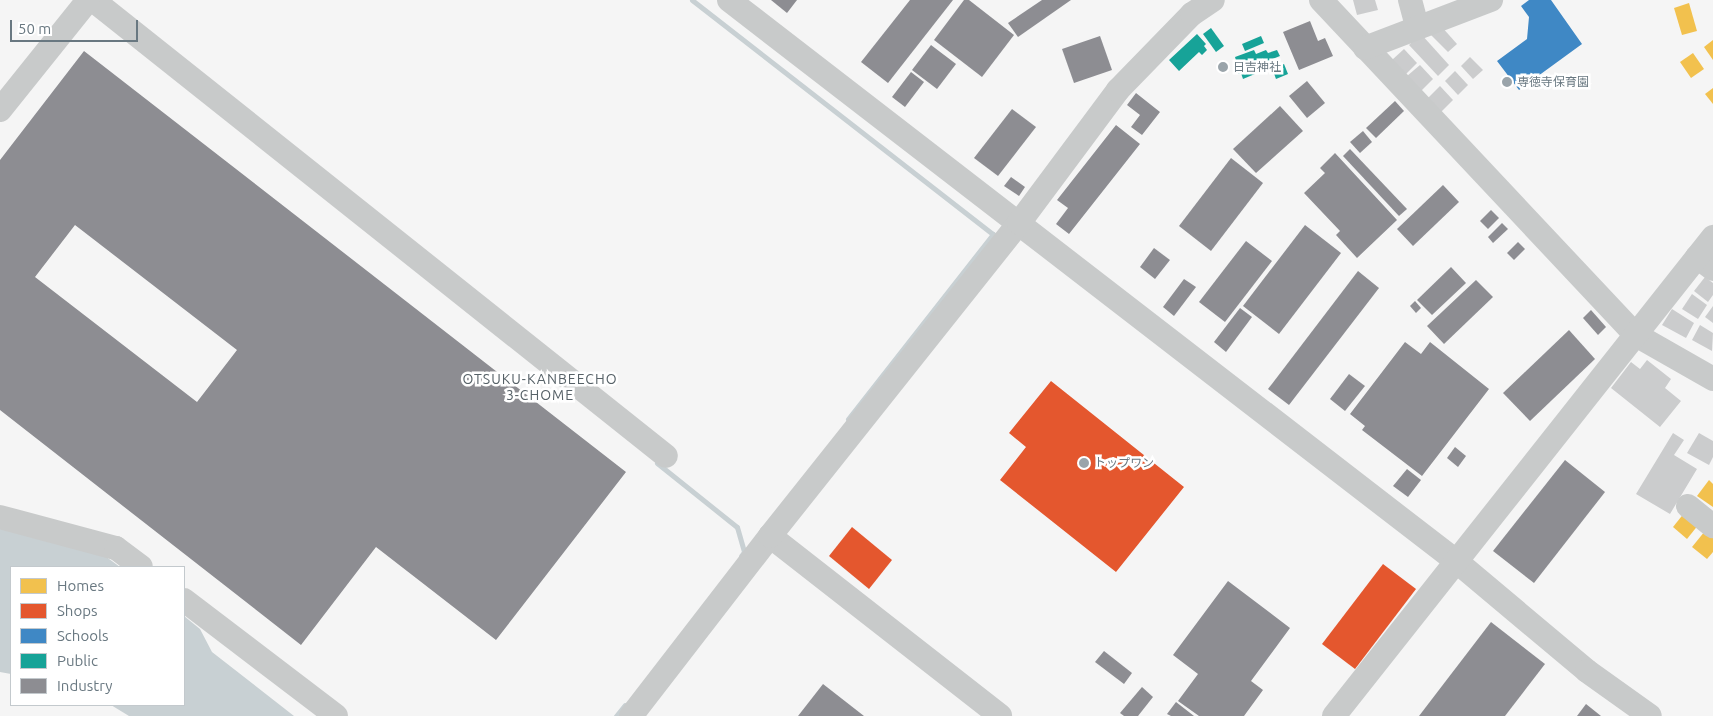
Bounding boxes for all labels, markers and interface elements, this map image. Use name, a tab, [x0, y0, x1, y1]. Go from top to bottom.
scale bar	[12, 10, 140, 42]
text: 50 m	[18, 20, 51, 37]
place label: 日吉神社	[1233, 60, 1281, 74]
marker: 日吉神社	[1217, 61, 1229, 73]
place label: 専徳寺保育園	[1517, 75, 1589, 89]
marker: 専徳寺保育園	[1501, 76, 1513, 88]
district label: OTSUKU-KANBEECHO 3-CHOME	[460, 371, 620, 404]
place label: トップワン	[1094, 456, 1154, 470]
marker: トップワン	[1078, 457, 1090, 469]
legend	[10, 566, 185, 706]
text: Homes	[57, 577, 104, 594]
text: Shops	[57, 602, 98, 619]
text: Schools	[57, 627, 108, 644]
text: Public	[57, 652, 98, 669]
text: Industry	[57, 677, 112, 694]

